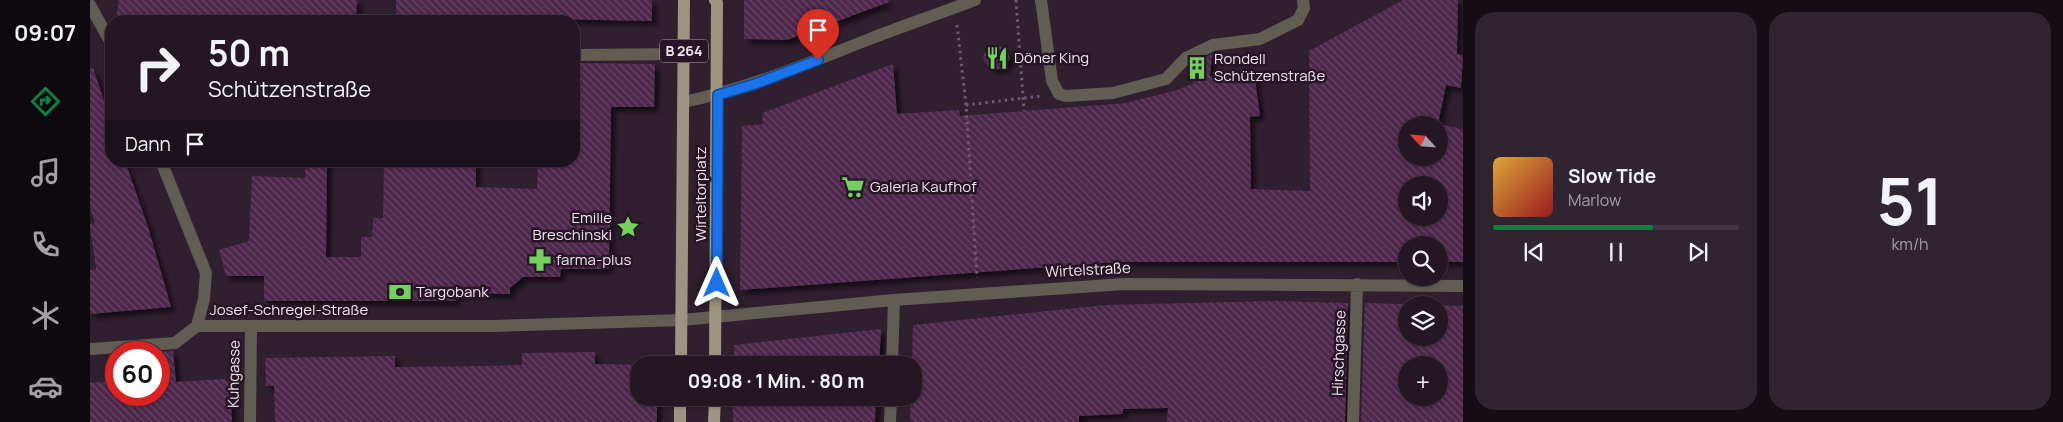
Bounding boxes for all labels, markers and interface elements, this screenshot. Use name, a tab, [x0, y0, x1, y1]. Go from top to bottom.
pin	[797, 9, 839, 60]
icon: arrive	[804, 16, 832, 44]
text: 09:07	[14, 18, 76, 48]
text: 50 m	[208, 29, 290, 77]
icon: right	[125, 35, 190, 100]
road number: B 264	[660, 40, 708, 62]
restaurant icon: Döner King	[984, 45, 1010, 71]
place label: Döner King	[1014, 47, 1089, 68]
place label: Rondell Schützenstraße	[1214, 48, 1325, 86]
building icon: Rondell Schützenstraße	[1184, 55, 1210, 81]
text: Schützenstraße	[208, 74, 371, 104]
icon: directions	[28, 84, 63, 119]
north arrow	[1398, 116, 1448, 166]
map controls	[1398, 116, 1448, 406]
icon: arrive	[181, 130, 209, 158]
text: Dann	[125, 131, 171, 157]
street label: Wirteltorplatz	[690, 146, 711, 242]
icon: music	[28, 155, 63, 190]
text: 51	[1877, 156, 1943, 245]
text: Slow Tide	[1568, 163, 1656, 189]
supermarket icon: Galeria Kaufhof	[840, 174, 866, 200]
place label: Galeria Kaufhof	[870, 176, 977, 197]
button: sound	[1398, 176, 1448, 226]
text: Marlow	[1568, 189, 1621, 211]
place label: Emilie Breschinski	[532, 207, 612, 245]
place icon: Emilie Breschinski	[615, 214, 641, 240]
icon: phone	[28, 227, 63, 262]
text: km/h	[1891, 233, 1929, 255]
button: search	[1398, 236, 1448, 286]
icon: previous	[1520, 238, 1548, 266]
icon: pause	[1602, 238, 1630, 266]
icon: next	[1684, 238, 1712, 266]
pharmacy icon: farma-plus	[527, 247, 553, 273]
place label: farma-plus	[556, 249, 631, 270]
position arrow	[690, 256, 742, 308]
street label: Wirtelstraße	[1045, 257, 1132, 282]
bank icon: Targobank	[387, 279, 413, 305]
place label: Targobank	[416, 281, 489, 302]
button: layers	[1398, 296, 1448, 346]
icon: climate	[28, 298, 63, 333]
street label: Josef-Schregel-Straße	[210, 299, 368, 320]
street label: Hirschgasse	[1327, 310, 1350, 396]
street label: Kuhgasse	[222, 340, 245, 408]
speed limit sign: 60	[105, 341, 170, 406]
button: +	[1398, 356, 1448, 406]
text: 09:08 · 1 Min. · 80 m	[688, 368, 864, 394]
icon: car	[28, 369, 63, 404]

